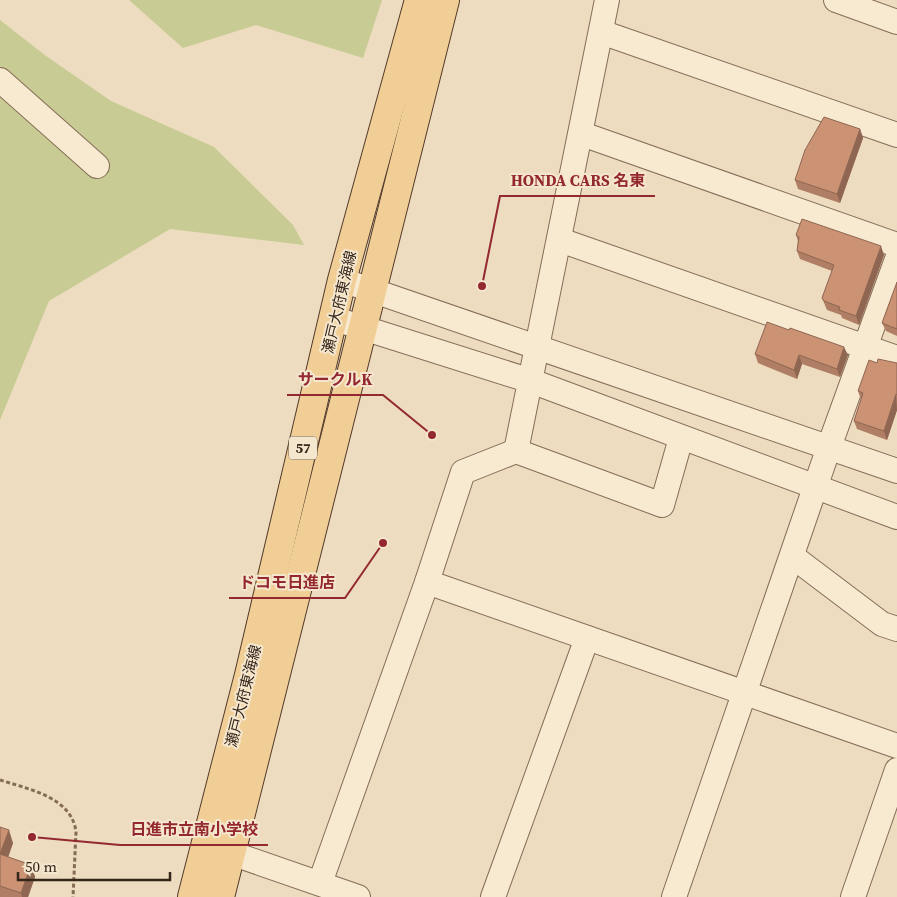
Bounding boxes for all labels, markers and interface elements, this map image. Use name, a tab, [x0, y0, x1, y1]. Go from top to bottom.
callout: HONDA CARS 名東	[500, 165, 655, 196]
text: HONDA CARS 名東	[511, 169, 645, 191]
street label: 瀬戸大府東海線	[317, 248, 361, 356]
callout: サークルK	[287, 364, 383, 395]
text: サークルK	[298, 368, 373, 390]
road number: 57	[289, 436, 317, 459]
callout: ドコモ日進店	[229, 567, 345, 598]
text: ドコモ日進店	[239, 571, 335, 593]
street label: 瀬戸大府東海線	[220, 643, 266, 749]
callout: 日進市立南小学校	[120, 814, 268, 845]
text: 日進市立南小学校	[130, 818, 258, 840]
scale bar	[18, 850, 170, 882]
text: 50 m	[25, 856, 57, 877]

